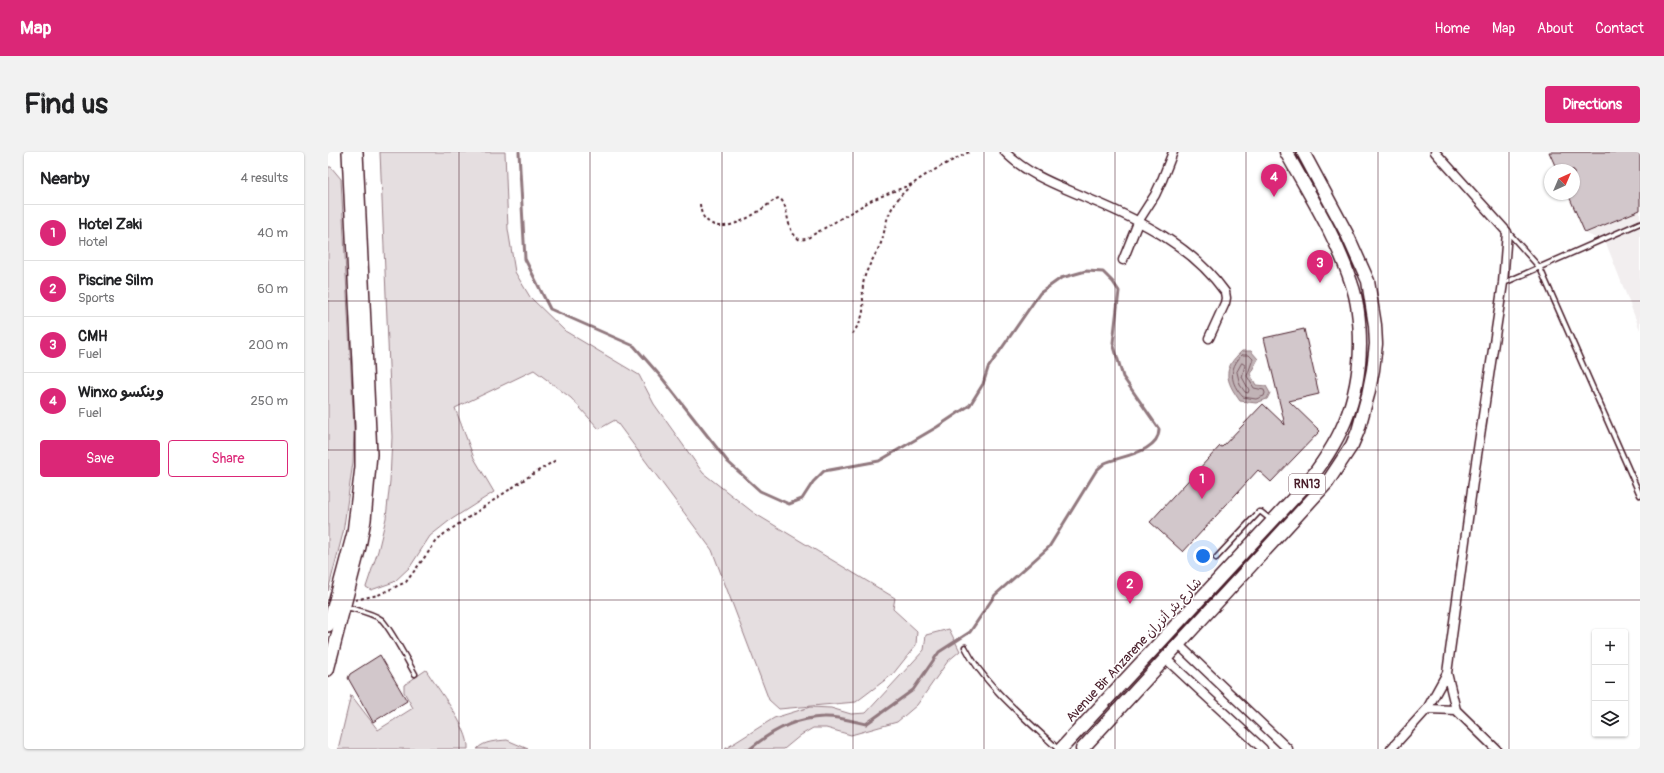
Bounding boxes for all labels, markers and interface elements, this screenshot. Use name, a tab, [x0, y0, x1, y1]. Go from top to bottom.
text: Map	[20, 16, 51, 40]
text: Home	[1435, 20, 1470, 37]
text: Map	[1492, 20, 1515, 37]
text: About	[1537, 20, 1573, 37]
text: Contact	[1595, 20, 1644, 37]
button: Directions	[1545, 86, 1640, 123]
text: Find us	[24, 87, 108, 122]
pin: 4	[1261, 164, 1287, 197]
north arrow	[1544, 164, 1580, 200]
text: Nearby	[40, 168, 89, 189]
text: 4 results	[241, 170, 288, 186]
text: Hotel Zaki	[78, 215, 142, 234]
text: 1	[50, 225, 56, 241]
text: 40 m	[257, 225, 288, 241]
text: Hotel	[78, 234, 108, 250]
pin: 3	[1307, 250, 1333, 283]
text: Piscine Silm	[78, 271, 153, 290]
text: 2	[49, 281, 57, 297]
text: 60 m	[257, 281, 288, 297]
text: Sports	[78, 290, 114, 306]
text: CMH	[78, 327, 108, 346]
text: 3	[49, 337, 57, 353]
text: 200 m	[249, 337, 288, 353]
text: Fuel	[78, 346, 102, 362]
text: Winxo وينكسو	[78, 383, 164, 402]
text: 4	[49, 393, 57, 409]
text: 250 m	[250, 393, 288, 409]
text: Fuel	[78, 405, 102, 421]
button: Save	[40, 440, 160, 477]
button: Share	[168, 440, 288, 477]
pin: 1	[1189, 466, 1215, 499]
road number: RN13	[1289, 474, 1325, 494]
your location	[1193, 546, 1213, 566]
pin: 2	[1117, 571, 1143, 604]
street label: Avenue Bir Anzarene شارع بئر أنزران	[1063, 574, 1206, 726]
map controls	[1592, 629, 1628, 737]
button: +	[1592, 629, 1628, 665]
button: −	[1592, 665, 1628, 701]
button: layers	[1592, 701, 1628, 737]

